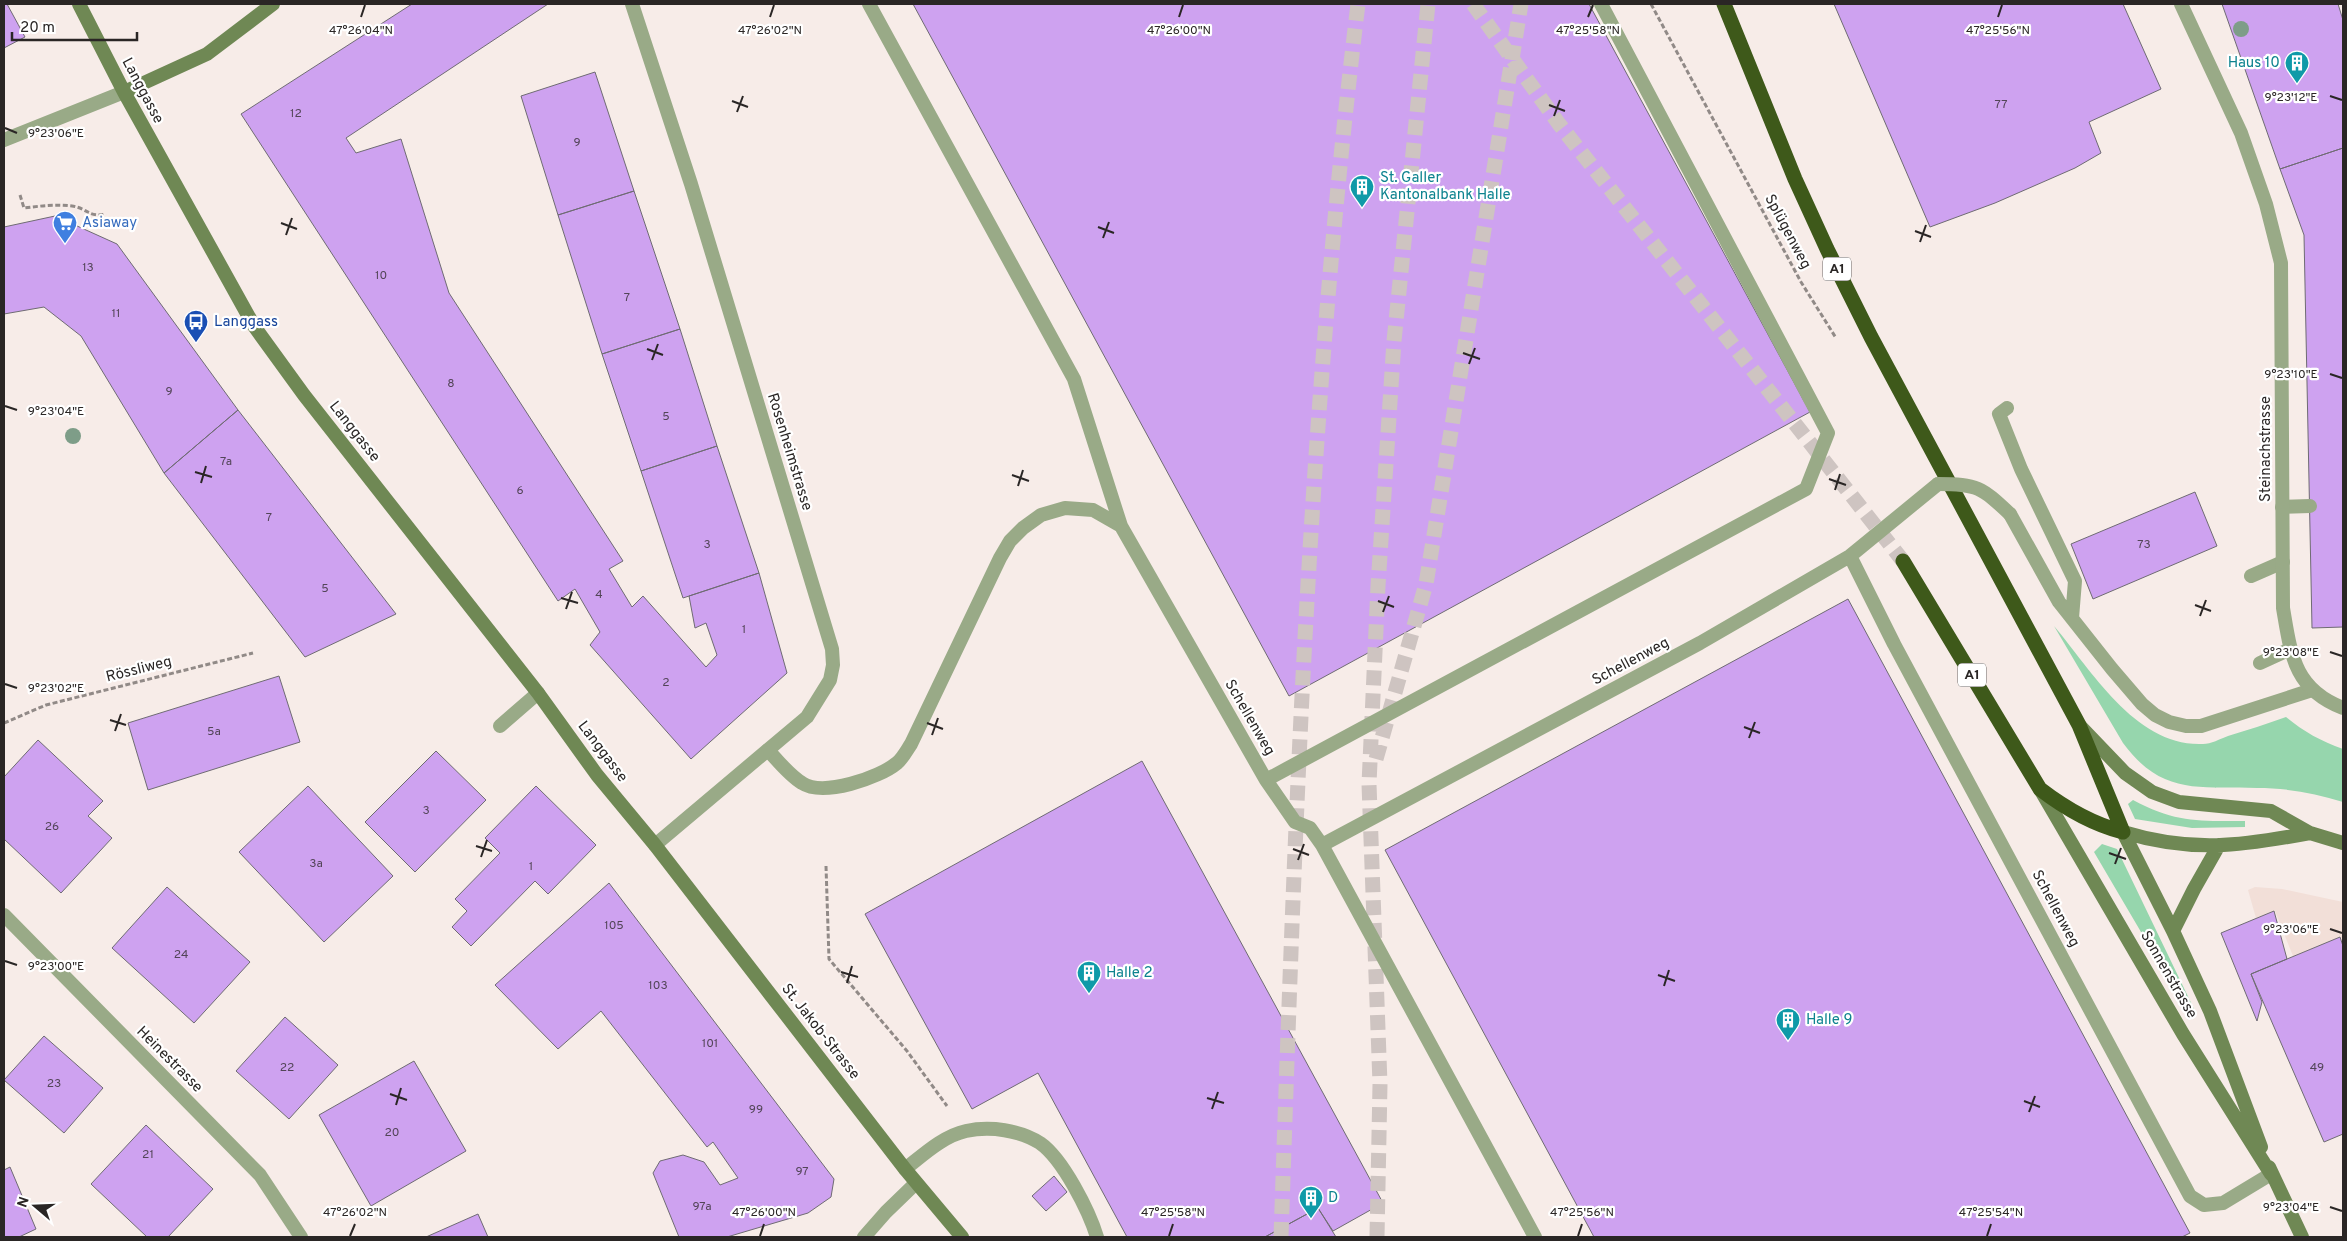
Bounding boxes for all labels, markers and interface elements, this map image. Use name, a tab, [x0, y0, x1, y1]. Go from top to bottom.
scale bar	[12, 10, 138, 42]
text: 20 m	[20, 19, 55, 38]
text: 47°26'04"N	[329, 23, 393, 39]
text: 47°26'02"N	[738, 23, 802, 39]
text: 47°26'00"N	[1147, 23, 1211, 39]
text: 47°25'58"N	[1556, 23, 1620, 39]
text: 47°25'56"N	[1966, 23, 2030, 39]
building icon: Haus 10	[2284, 50, 2310, 84]
place label: Haus 10	[2228, 54, 2280, 73]
street label: Langgasse	[117, 55, 167, 127]
text: 9°23'12"E	[2264, 90, 2318, 106]
house number: 77	[1995, 97, 2007, 113]
house number: 12	[290, 106, 302, 122]
text: 9°23'06"E	[28, 126, 84, 142]
house number: 9	[573, 135, 581, 151]
place label: St. Galler Kantonalbank Halle	[1380, 169, 1511, 205]
building icon: St. Galler Kantonalbank Halle	[1349, 174, 1375, 208]
street label: Splügenweg	[1759, 191, 1815, 273]
supermarket icon: Asiaway	[52, 210, 78, 244]
place label: Asiaway	[82, 214, 137, 233]
road number: A1	[1823, 258, 1851, 280]
house number: 13	[82, 260, 94, 276]
house number: 10	[375, 268, 387, 284]
house number: 7	[624, 290, 630, 306]
house number: 11	[112, 306, 120, 322]
bus stop icon: Langgass	[183, 309, 209, 343]
place label: Langgass	[214, 313, 278, 332]
text: 9°23'10"E	[2264, 367, 2318, 383]
house number: 8	[447, 376, 455, 392]
house number: 9	[165, 384, 173, 400]
street label: Rosenheimstrasse	[762, 391, 816, 513]
street label: Steinachstrasse	[2257, 396, 2276, 502]
street label: Langgasse	[324, 398, 384, 466]
text: 9°23'04"E	[28, 404, 84, 420]
house number: 5	[662, 409, 670, 425]
house number: 7a	[220, 454, 232, 470]
house number: 6	[516, 483, 524, 499]
house number: 7	[266, 510, 272, 526]
house number: 3	[703, 537, 711, 553]
house number: 73	[2137, 537, 2151, 553]
house number: 5	[321, 581, 329, 597]
house number: 4	[595, 587, 603, 603]
house number: 1	[742, 622, 746, 638]
street label: Schellenweg	[1589, 634, 1673, 690]
text: 9°23'08"E	[2263, 645, 2319, 661]
street label: Rössliweg	[104, 653, 174, 687]
road number: A1	[1958, 664, 1986, 686]
house number: 2	[662, 675, 670, 691]
street label: Schellenweg	[1220, 677, 1278, 759]
text: 9°23'02"E	[28, 681, 84, 697]
street label: Langgasse	[573, 718, 631, 786]
house number: 5a	[207, 724, 221, 740]
house number: 3	[422, 803, 430, 819]
house number: 26	[45, 819, 59, 835]
house number: 3a	[309, 856, 323, 872]
house number: 1	[529, 859, 533, 875]
street label: Schellenweg	[2027, 867, 2083, 951]
house number: 105	[604, 918, 624, 934]
text: 9°23'06"E	[2263, 922, 2319, 938]
street label: Sonnenstrasse	[2135, 928, 2201, 1022]
house number: 24	[174, 947, 188, 963]
text: 9°23'00"E	[28, 959, 84, 975]
building icon: Halle 2	[1076, 960, 1102, 994]
place label: Halle 2	[1106, 964, 1153, 983]
house number: 103	[648, 978, 668, 994]
street label: St. Jakob-Strasse	[777, 980, 863, 1084]
building icon: Halle 9	[1775, 1007, 1801, 1041]
place label: Halle 9	[1806, 1011, 1852, 1030]
street label: Heinestrasse	[132, 1023, 206, 1097]
house number: 101	[702, 1036, 718, 1052]
house number: 22	[280, 1060, 294, 1076]
house number: 49	[2310, 1060, 2324, 1076]
house number: 23	[47, 1076, 61, 1092]
house number: 99	[749, 1102, 763, 1118]
house number: 20	[384, 1125, 400, 1141]
house number: 21	[142, 1147, 154, 1163]
house number: 97	[795, 1164, 809, 1180]
north arrow	[10, 1181, 60, 1231]
building icon: D	[1298, 1185, 1324, 1219]
place label: D	[1328, 1189, 1338, 1208]
text: N	[14, 1195, 34, 1210]
house number: 97a	[692, 1199, 712, 1215]
text: 9°23'04"E	[2263, 1200, 2319, 1216]
text: 47°26'02"N	[323, 1205, 387, 1221]
text: 47°26'00"N	[732, 1205, 796, 1221]
text: 47°25'58"N	[1141, 1205, 1205, 1221]
text: 47°25'56"N	[1550, 1205, 1614, 1221]
text: 47°25'54"N	[1959, 1205, 2023, 1221]

